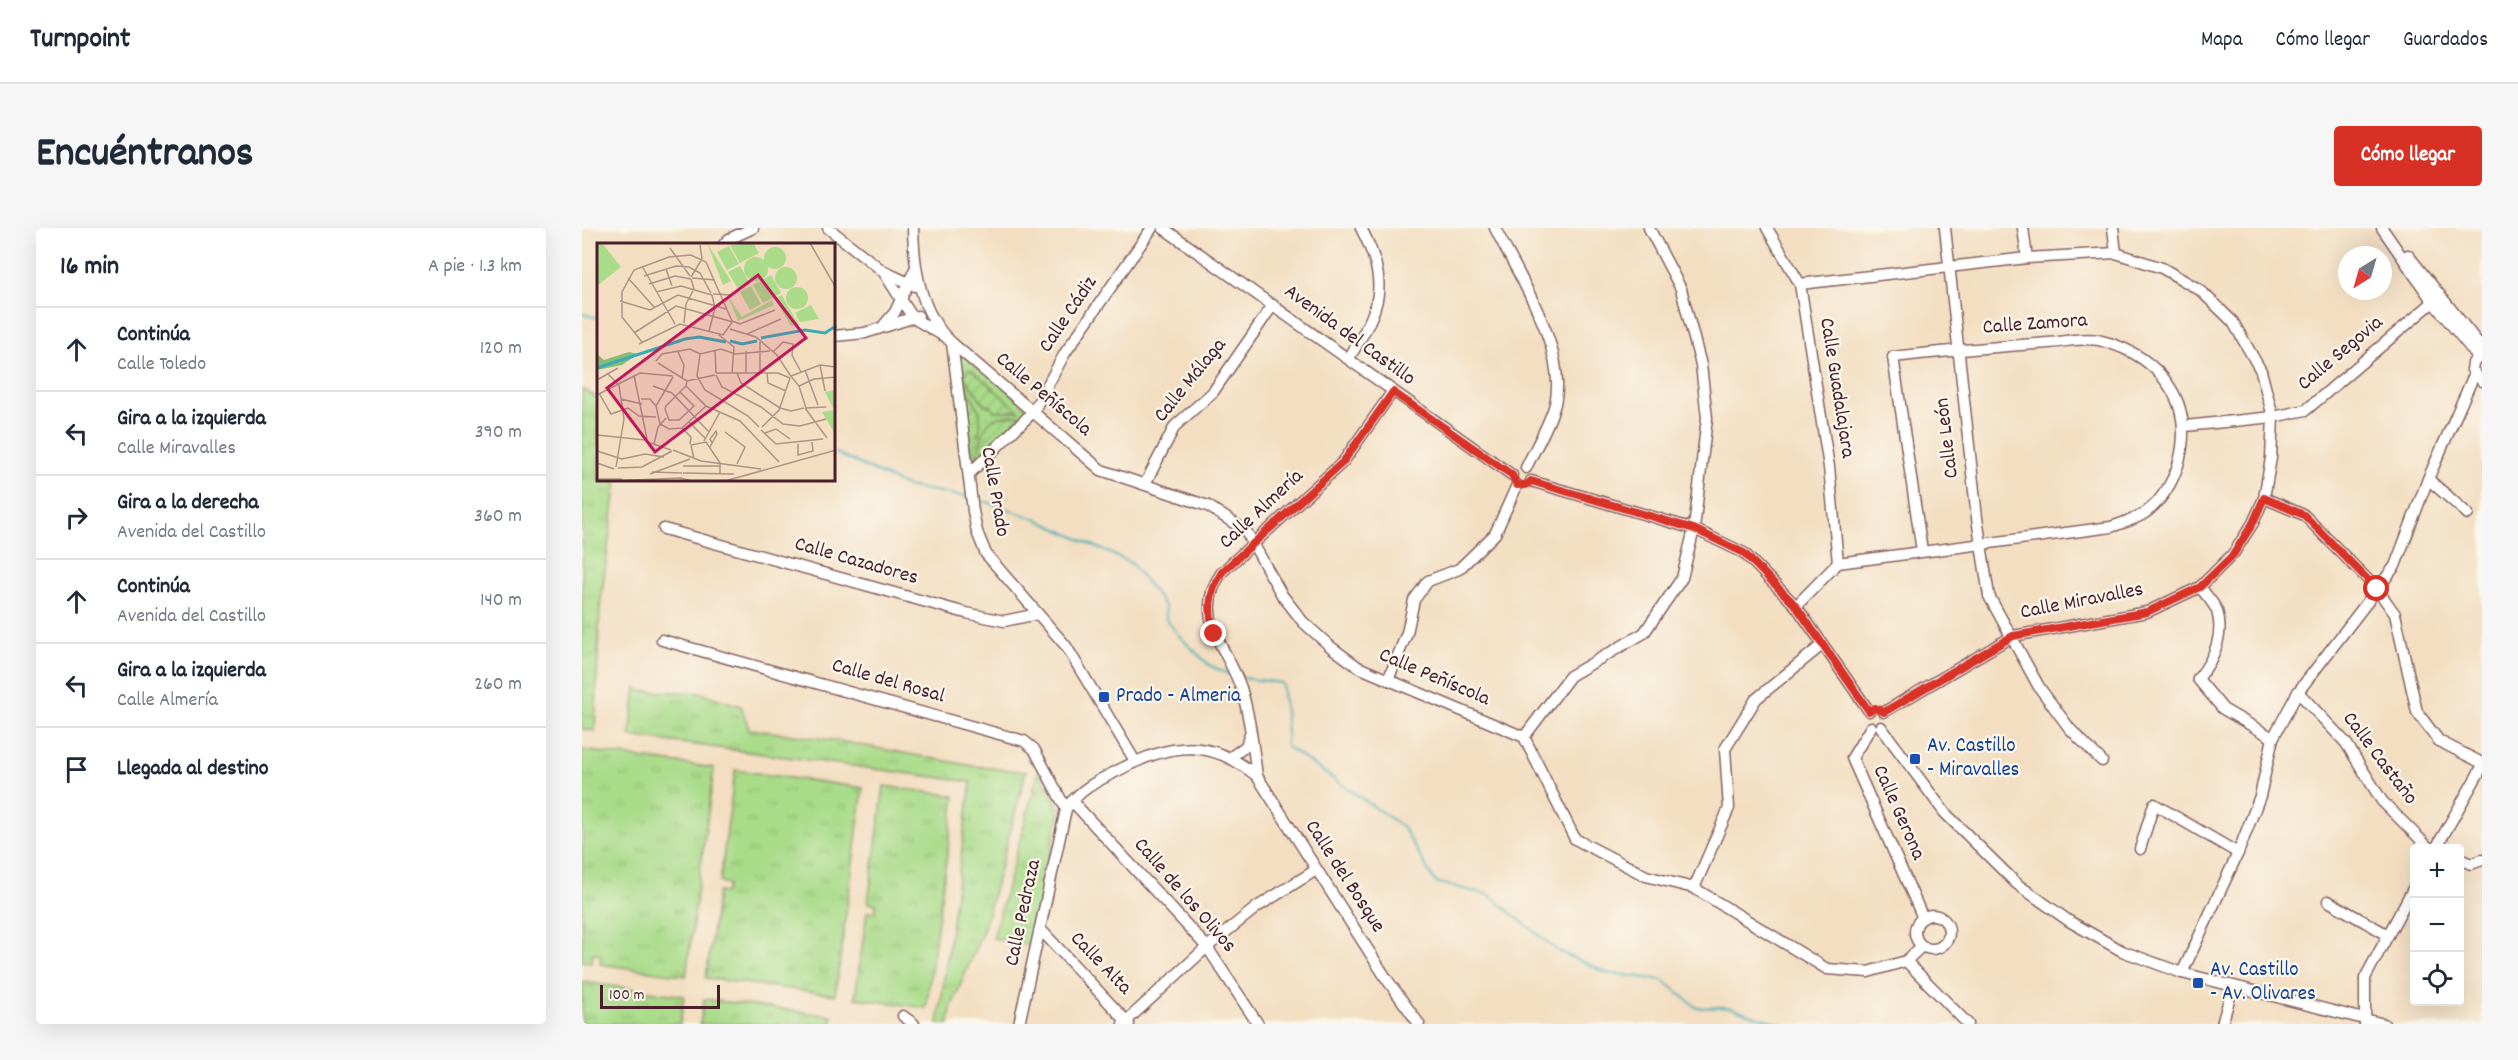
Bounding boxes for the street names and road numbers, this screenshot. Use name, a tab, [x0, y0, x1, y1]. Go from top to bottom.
street label: Calle Cádiz	[1032, 271, 1106, 359]
street label: Avenida del Castillo	[1277, 278, 1421, 394]
street label: Calle Zamora	[1982, 306, 2089, 344]
street label: Calle Segovia	[2292, 308, 2391, 399]
street label: Calle Guadalajara	[1810, 316, 1862, 461]
street label: Calle Málaga	[1148, 331, 1235, 430]
street label: Calle Peñíscola	[988, 346, 1099, 445]
street label: Calle León	[1928, 396, 1968, 480]
street label: Calle Prado	[971, 445, 1017, 539]
street label: Calle Almería	[1213, 462, 1312, 557]
street label: Calle Cazadores	[791, 530, 921, 594]
street label: Calle Miravalles	[2018, 575, 2146, 629]
street label: Calle Peñíscola	[1374, 641, 1495, 715]
street label: Calle del Rosal	[828, 652, 948, 712]
street label: Calle Castaño	[2334, 706, 2424, 812]
street label: Calle Gerona	[1864, 761, 1933, 866]
street label: Calle del Bosque	[1296, 815, 1392, 939]
street label: Calle de los Olivos	[1125, 832, 1243, 960]
street label: Calle Pedraza	[998, 856, 1050, 969]
street label: Calle Alta	[1062, 925, 1139, 1003]

